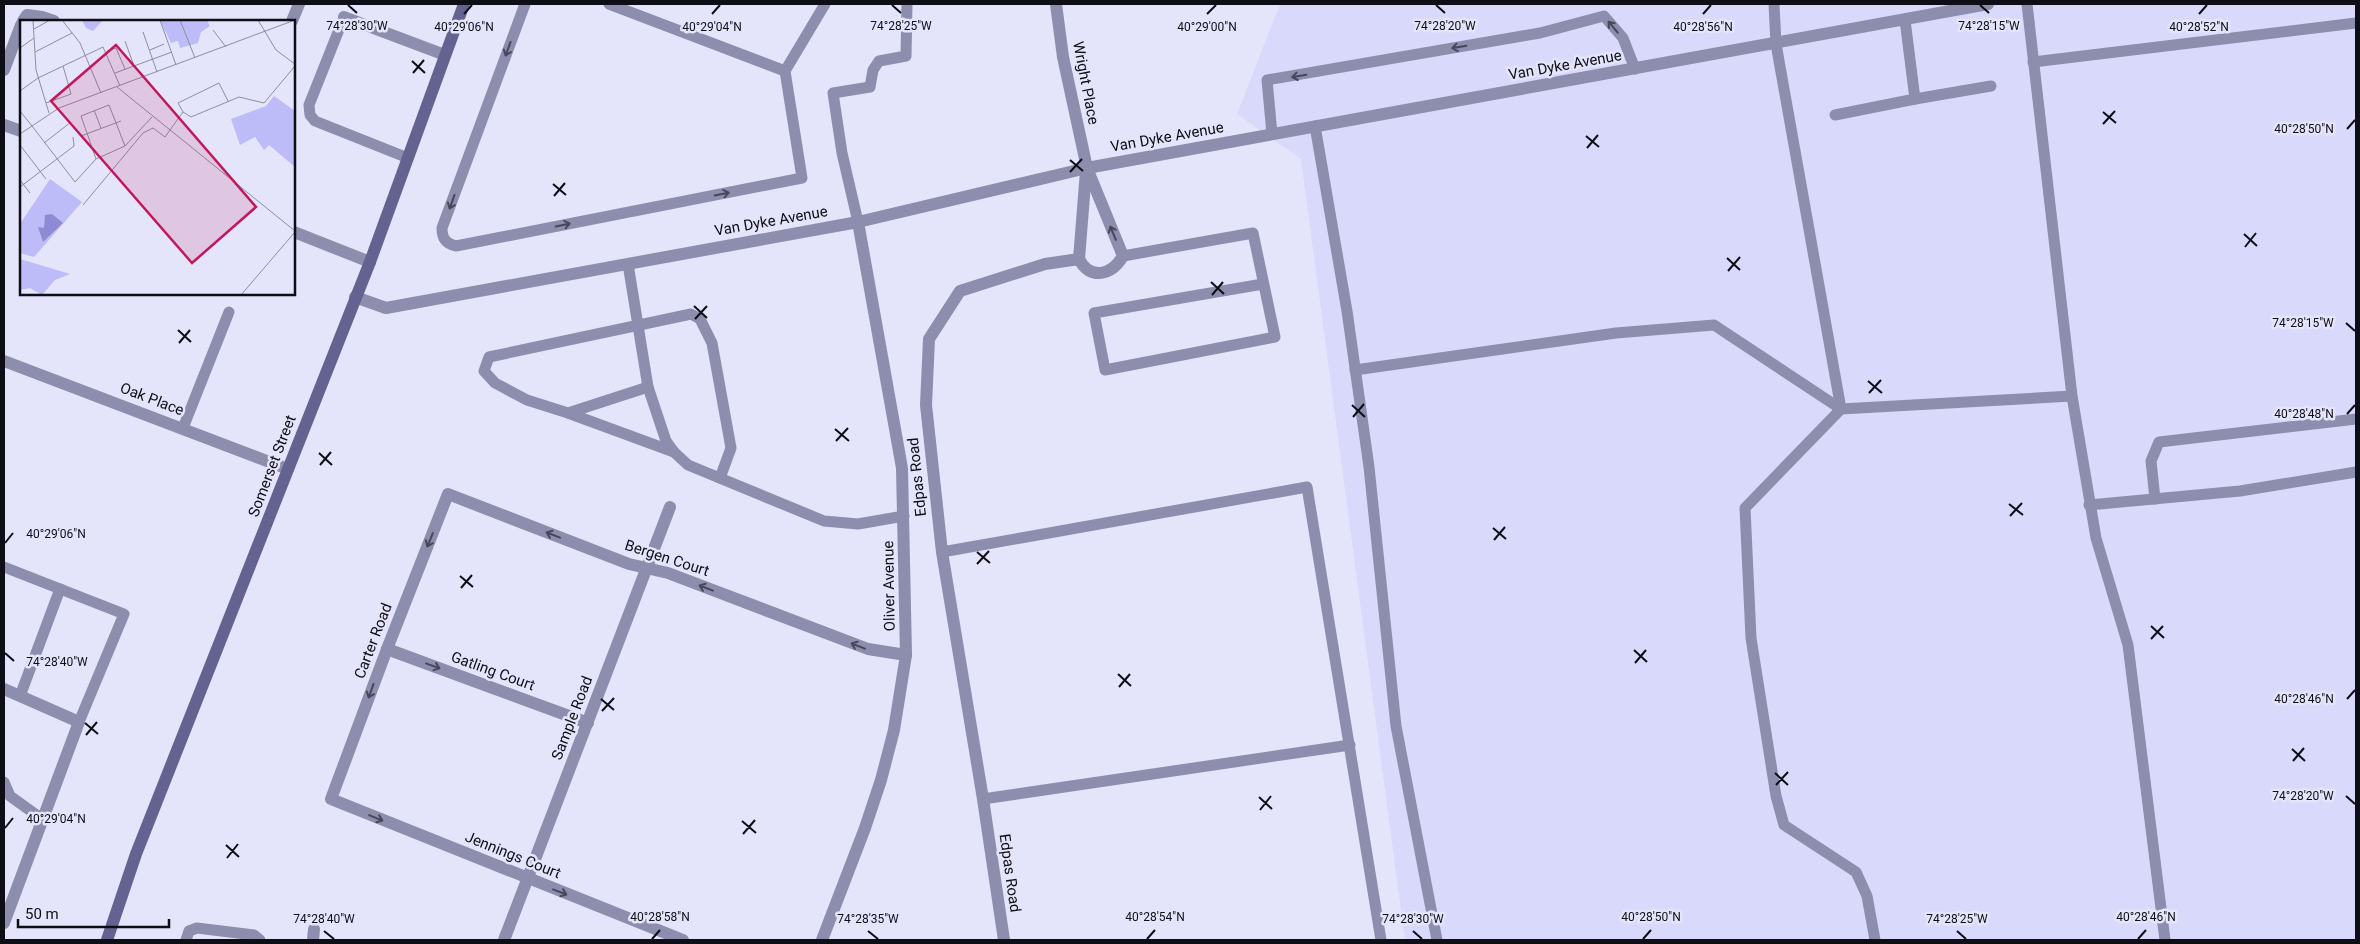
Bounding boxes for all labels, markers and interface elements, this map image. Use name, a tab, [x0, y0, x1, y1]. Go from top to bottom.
text: 74°28'30"W	[326, 19, 388, 33]
text: 74°28'25"W	[870, 19, 932, 33]
text: 74°28'20"W	[1414, 19, 1476, 33]
text: 74°28'15"W	[1958, 19, 2020, 33]
inset map	[20, 20, 295, 295]
text: 40°29'06"N	[434, 20, 494, 34]
text: 40°29'04"N	[682, 20, 742, 34]
text: 40°29'00"N	[1177, 20, 1237, 34]
one-way arrow	[1607, 20, 1618, 33]
text: 40°28'56"N	[1673, 20, 1733, 34]
text: 40°28'52"N	[2169, 20, 2229, 34]
street label: Wright Place	[1069, 40, 1103, 126]
one-way arrow	[503, 41, 512, 57]
one-way arrow	[1451, 43, 1467, 53]
street label: Van Dyke Avenue	[1507, 46, 1623, 84]
one-way arrow	[1291, 71, 1307, 81]
street label: Van Dyke Avenue	[1109, 118, 1225, 156]
text: 40°28'50"N	[2274, 122, 2334, 136]
one-way arrow	[714, 188, 730, 198]
one-way arrow	[447, 194, 456, 209]
street label: Van Dyke Avenue	[713, 202, 829, 240]
one-way arrow	[554, 220, 570, 229]
one-way arrow	[1108, 226, 1118, 241]
text: 74°28'15"W	[2272, 316, 2334, 330]
street label: Oak Place	[118, 379, 186, 419]
text: 40°28'48"N	[2274, 407, 2334, 421]
street label: Somerset Street	[244, 412, 300, 519]
street label: Edpas Road	[904, 437, 930, 517]
text: 40°29'06"N	[26, 527, 86, 541]
one-way arrow	[546, 530, 561, 539]
one-way arrow	[425, 531, 434, 547]
street label: Bergen Court	[623, 536, 712, 580]
street label: Oliver Avenue	[879, 541, 899, 631]
one-way arrow	[699, 583, 715, 592]
street label: Carter Road	[350, 601, 396, 681]
one-way arrow	[851, 640, 866, 650]
street label: Gatling Court	[449, 648, 537, 695]
text: 74°28'40"W	[26, 655, 88, 669]
one-way arrow	[424, 662, 440, 671]
street label: Sample Road	[548, 674, 596, 762]
one-way arrow	[366, 683, 375, 698]
text: 40°28'46"N	[2274, 692, 2334, 706]
text: 74°28'20"W	[2272, 789, 2334, 803]
text: 40°29'04"N	[26, 812, 86, 826]
one-way arrow	[369, 814, 384, 823]
street label: Jennings Court	[463, 828, 564, 882]
street label: Edpas Road	[996, 832, 1024, 914]
one-way arrow	[551, 888, 567, 897]
scale bar	[18, 896, 169, 928]
text: 50 m	[25, 905, 59, 923]
text: 40°28'58"N	[630, 910, 690, 924]
text: 40°28'54"N	[1125, 910, 1185, 924]
text: 40°28'50"N	[1621, 910, 1681, 924]
text: 40°28'46"N	[2116, 910, 2176, 924]
text: 74°28'40"W	[293, 912, 355, 926]
text: 74°28'35"W	[837, 912, 899, 926]
text: 74°28'30"W	[1382, 912, 1444, 926]
text: 74°28'25"W	[1926, 912, 1988, 926]

